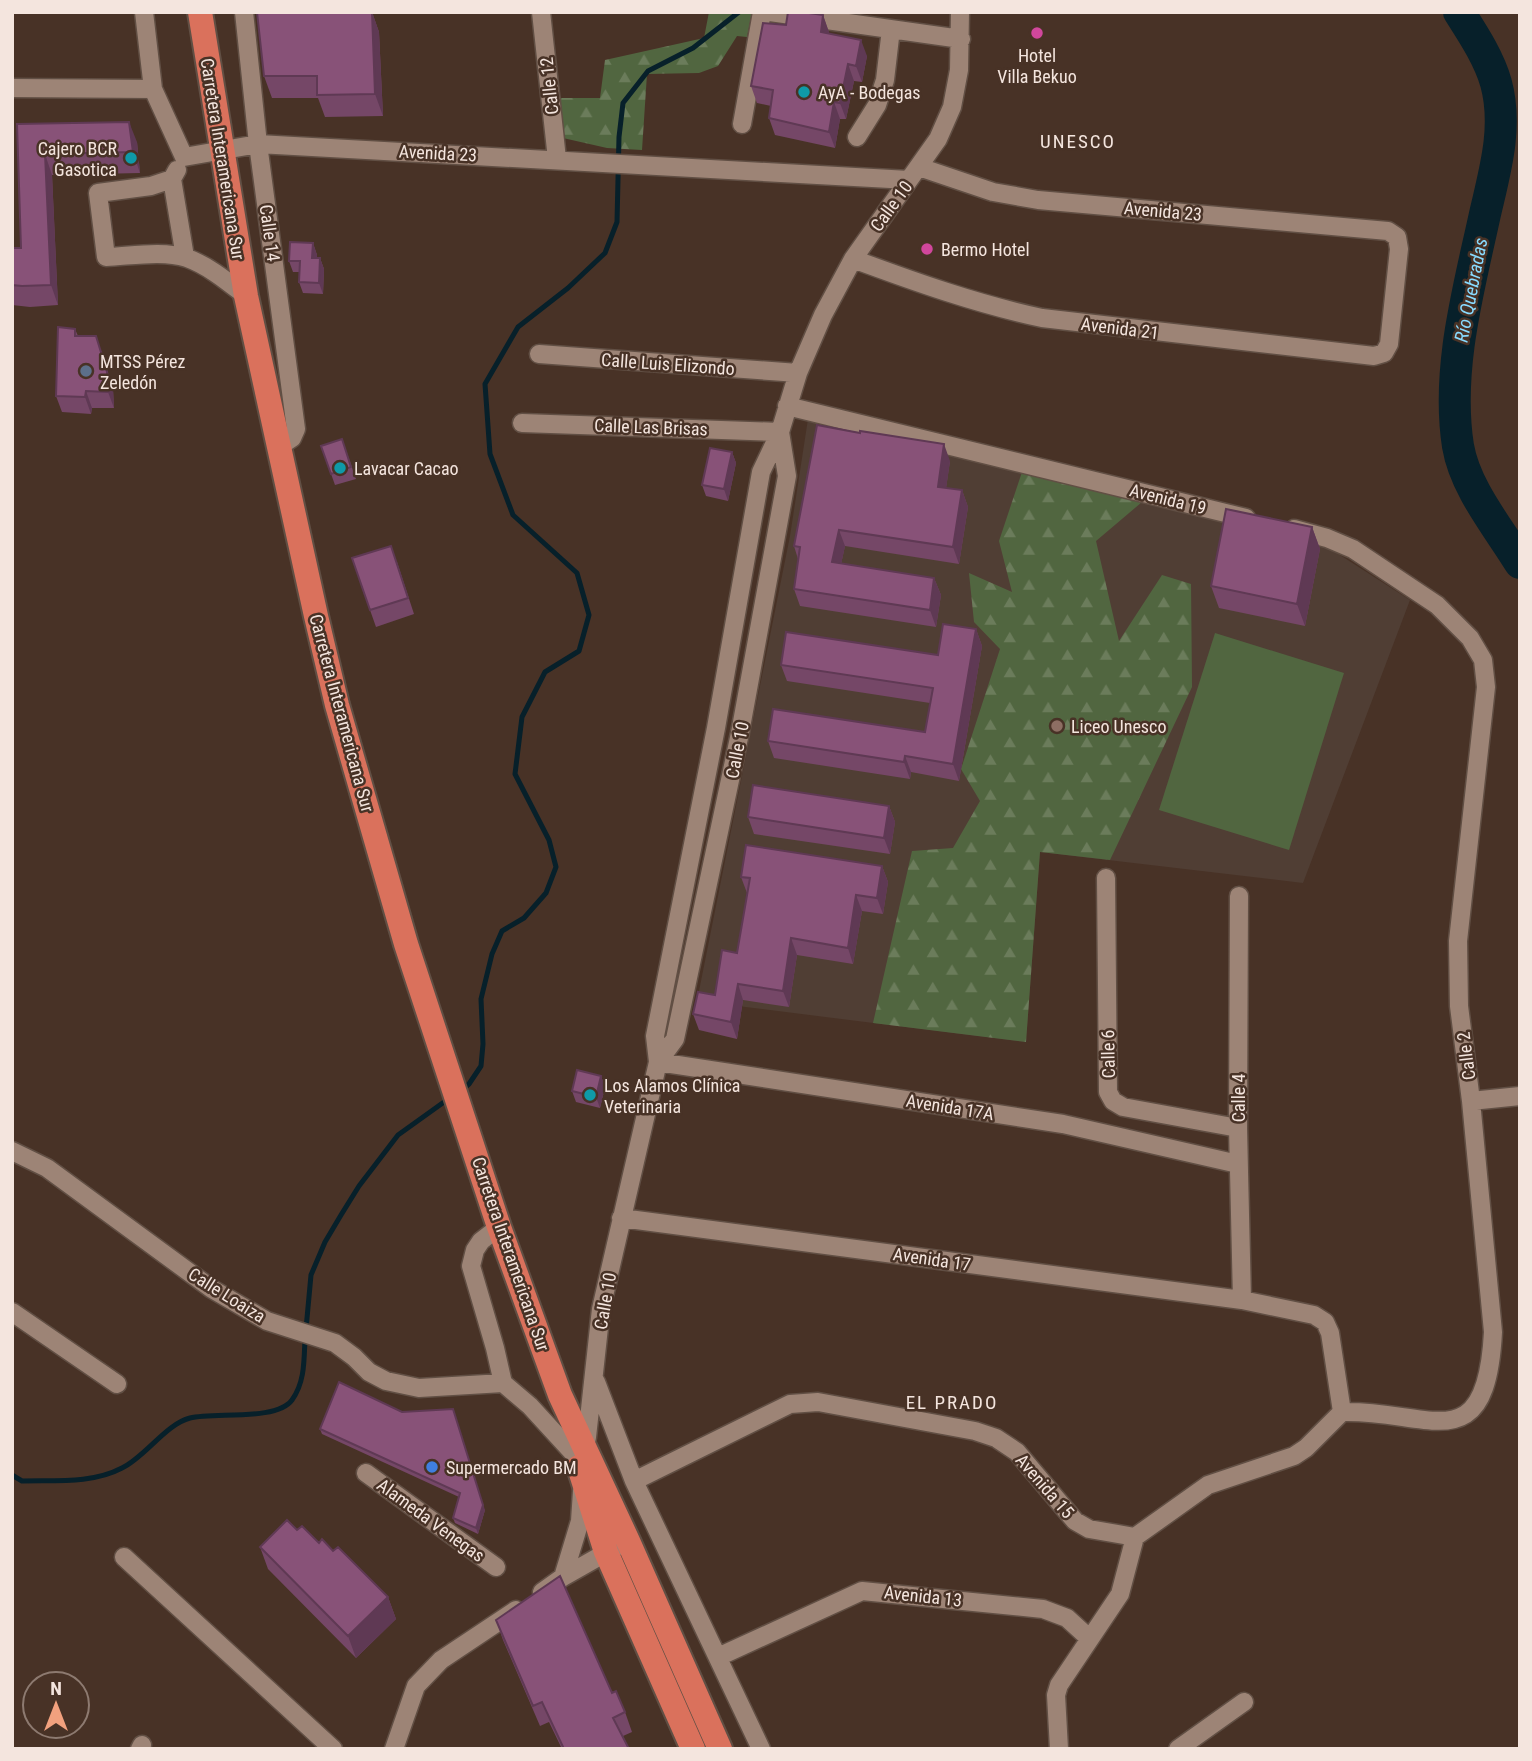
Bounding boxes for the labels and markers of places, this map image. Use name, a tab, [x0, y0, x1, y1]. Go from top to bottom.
marker: Hotel Villa Bekuo	[1029, 25, 1045, 41]
place label: Hotel Villa Bekuo	[997, 45, 1077, 87]
place label: AyA - Bodegas	[818, 82, 920, 103]
marker: AyA - Bodegas	[796, 84, 812, 100]
place label: Cajero BCR Gasotica	[38, 138, 117, 180]
marker: Cajero BCR Gasotica	[123, 150, 139, 166]
place label: Bermo Hotel	[941, 239, 1030, 260]
marker: Bermo Hotel	[919, 241, 935, 257]
place label: MTSS Pérez Zeledón	[100, 351, 185, 393]
marker: MTSS Pérez Zeledón	[78, 363, 94, 379]
place label: Lavacar Cacao	[354, 458, 459, 479]
marker: Lavacar Cacao	[332, 460, 348, 476]
place label: Liceo Unesco	[1071, 716, 1166, 737]
marker: Liceo Unesco	[1049, 718, 1065, 734]
place label: Los Alamos Clínica Veterinaria	[604, 1075, 740, 1117]
marker: Los Alamos Clínica Veterinaria	[582, 1087, 598, 1103]
place label: Supermercado BM	[446, 1457, 577, 1478]
marker: Supermercado BM	[424, 1459, 440, 1475]

